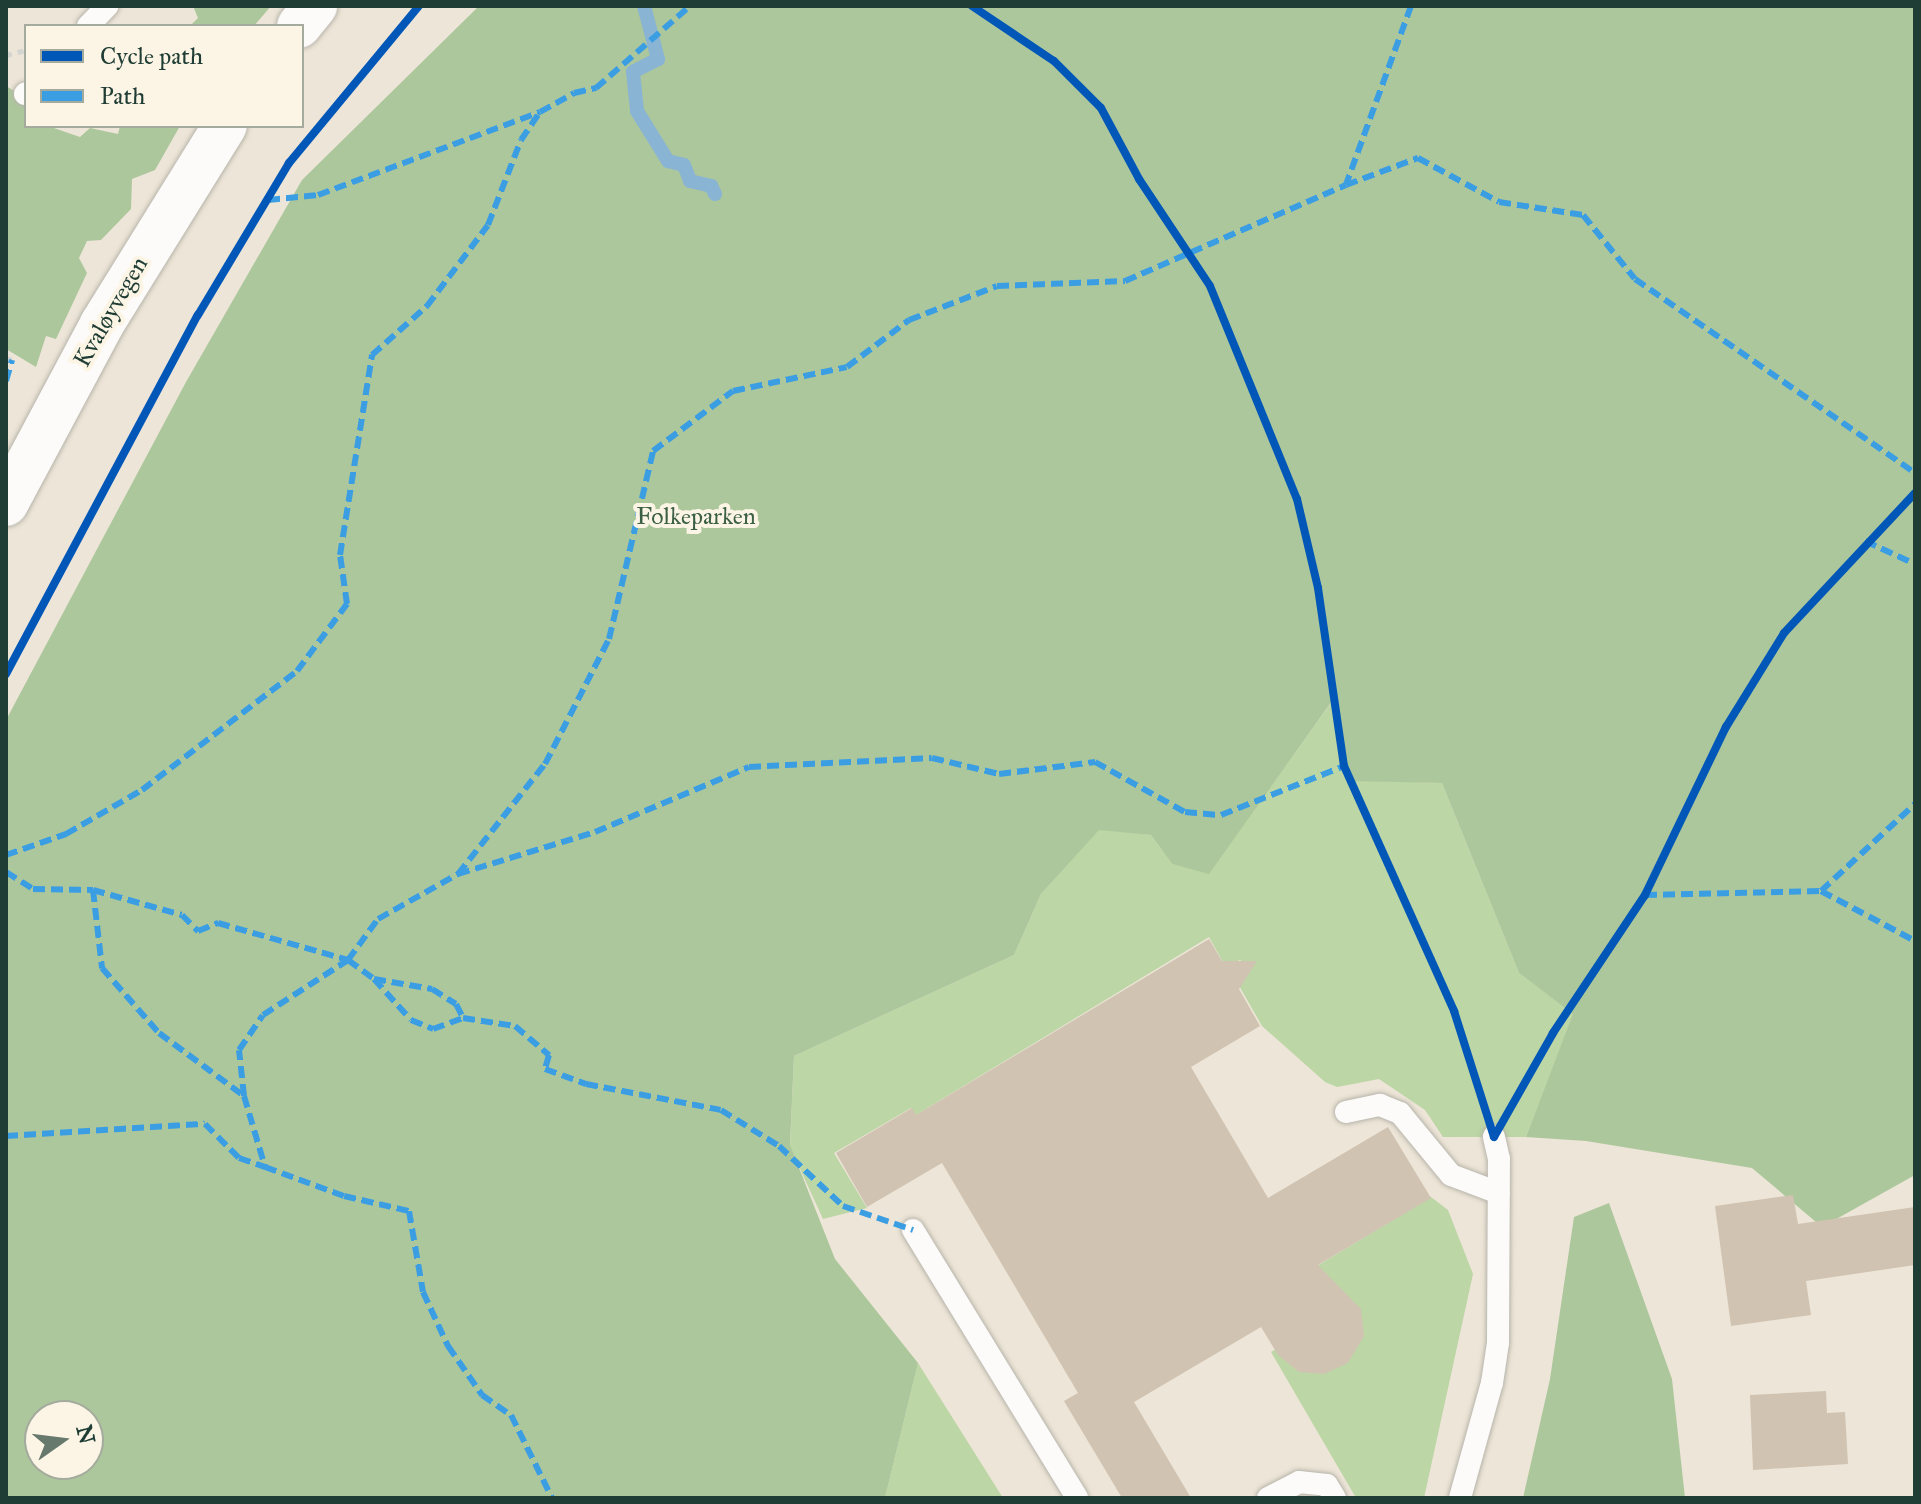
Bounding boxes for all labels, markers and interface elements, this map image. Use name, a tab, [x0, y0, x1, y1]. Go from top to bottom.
legend	[24, 24, 304, 128]
text: Cycle path	[100, 41, 203, 71]
text: Path	[100, 81, 145, 111]
street label: Kvaløyvegen	[68, 252, 154, 372]
park label: Folkeparken	[636, 503, 756, 531]
north arrow	[24, 1400, 104, 1480]
text: N	[70, 1422, 101, 1447]

